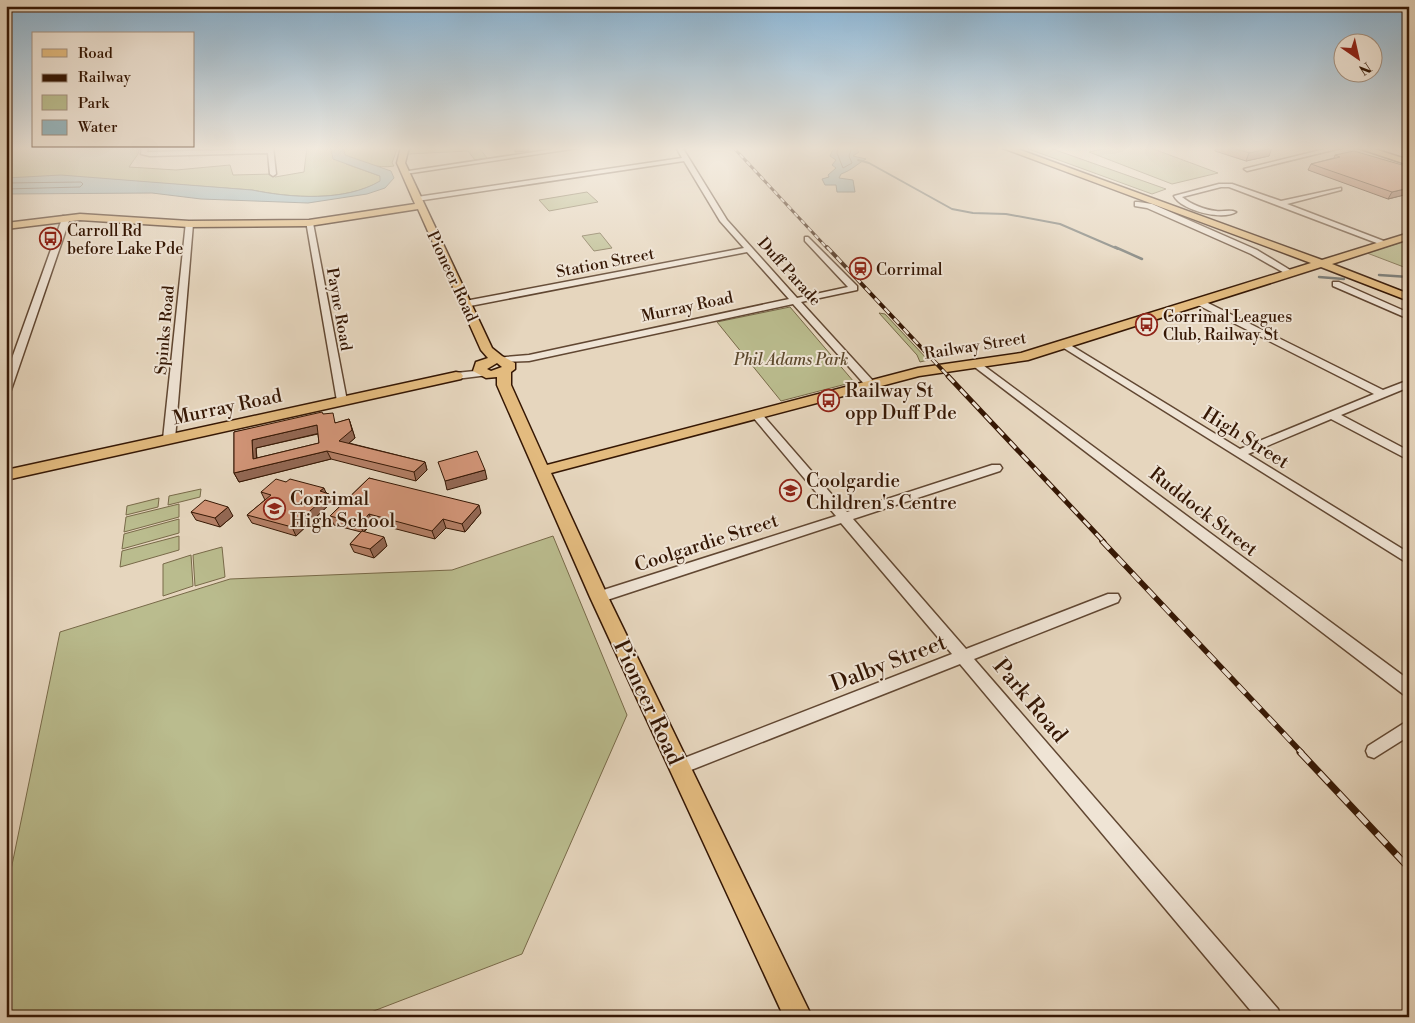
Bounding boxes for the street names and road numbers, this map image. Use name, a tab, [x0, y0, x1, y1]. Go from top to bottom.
street label: Pioneer Road	[422, 228, 482, 325]
street label: Duff Parade	[753, 233, 825, 310]
street label: Station Street	[554, 244, 656, 282]
street label: Payne Road	[322, 266, 356, 352]
street label: Spinks Road	[151, 285, 179, 376]
street label: Murray Road	[639, 287, 735, 326]
street label: Railway Street	[923, 328, 1028, 364]
street label: Murray Road	[170, 384, 284, 430]
street label: High Street	[1197, 402, 1294, 474]
street label: Ruddock Street	[1144, 462, 1263, 562]
street label: Coolgardie Street	[631, 508, 781, 577]
street label: Dalby Street	[827, 629, 951, 698]
street label: Pioneer Road	[607, 636, 689, 770]
street label: Park Road	[987, 653, 1073, 749]

